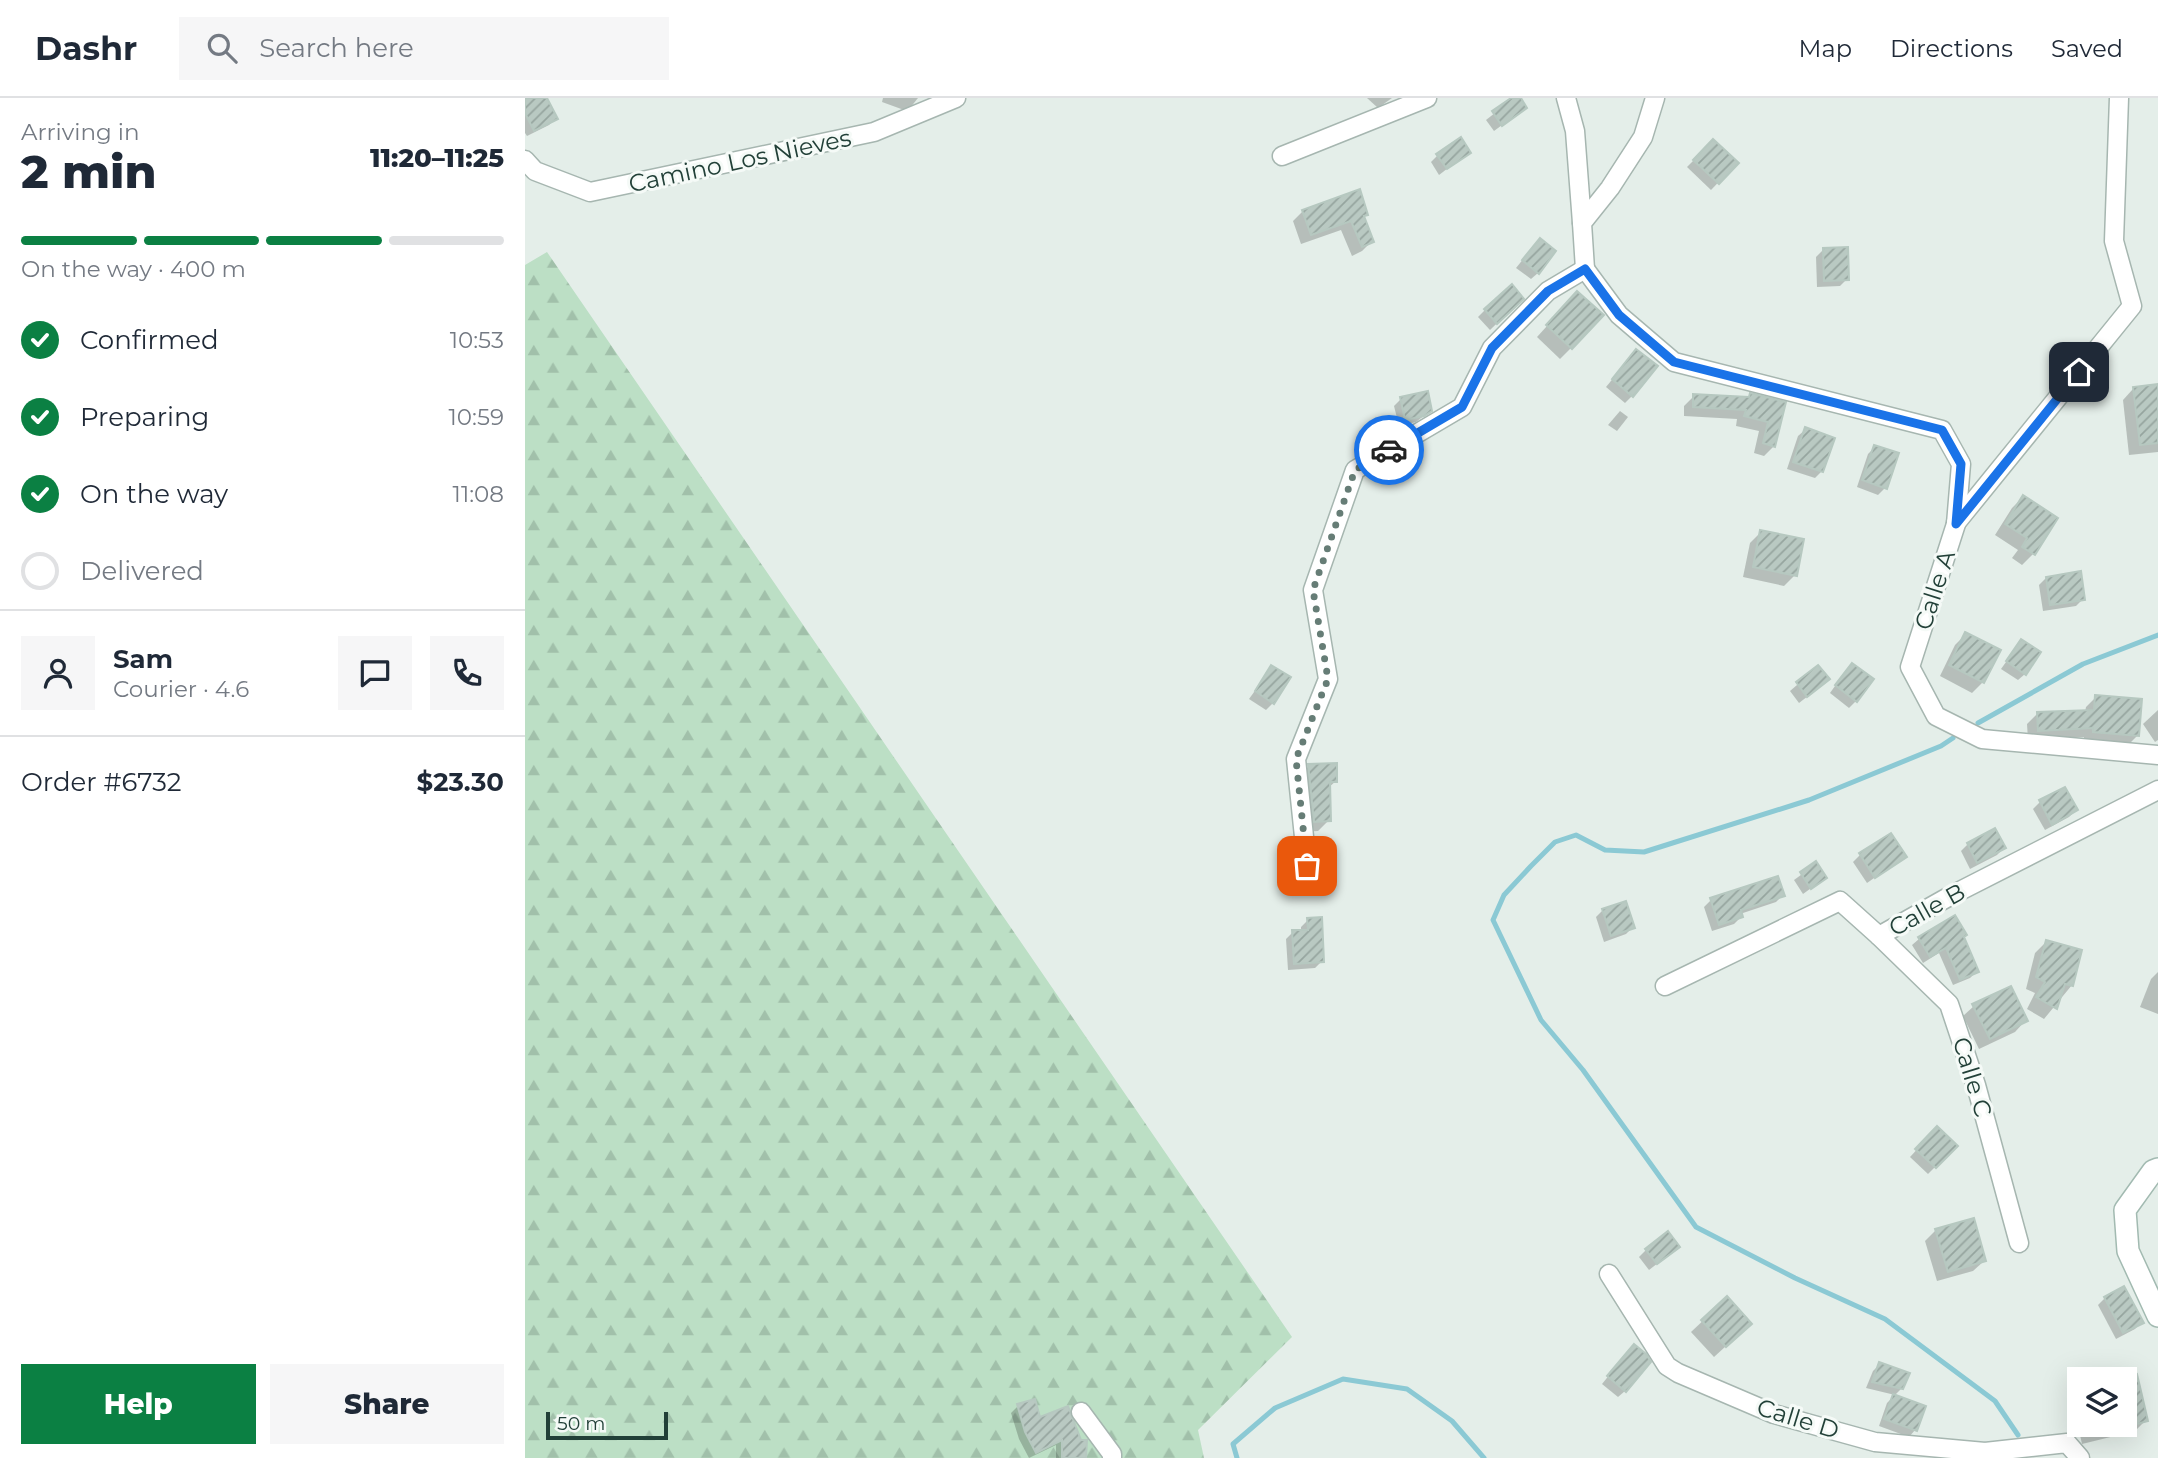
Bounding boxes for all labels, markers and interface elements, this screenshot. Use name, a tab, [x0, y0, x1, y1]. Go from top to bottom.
search box	[179, 17, 669, 80]
text: Dashr	[35, 28, 137, 68]
icon: search	[203, 29, 241, 67]
text: Search here	[259, 32, 414, 64]
text: Map	[1799, 34, 1852, 63]
text: Directions	[1890, 34, 2013, 63]
text: Saved	[2051, 34, 2123, 63]
text: Arriving in	[21, 118, 140, 146]
street label: Camino Los Nieves	[626, 123, 854, 198]
text: 11:20–11:25	[370, 142, 504, 174]
text: 2 min	[21, 143, 156, 200]
text: On the way · 400 m	[21, 255, 246, 283]
icon: check	[21, 321, 59, 359]
text: Confirmed	[80, 324, 219, 356]
text: 10:53	[450, 326, 504, 354]
pin	[2049, 342, 2109, 402]
icon: home	[2060, 353, 2098, 391]
icon: check	[21, 398, 59, 436]
text: Preparing	[80, 401, 209, 433]
text: 10:59	[449, 403, 504, 431]
courier	[1354, 415, 1424, 485]
icon: car	[1370, 431, 1408, 469]
icon: check	[21, 475, 59, 513]
text: On the way	[80, 478, 228, 510]
text: 11:08	[453, 480, 504, 508]
street label: Calle A	[1908, 546, 1961, 633]
text: Delivered	[80, 555, 204, 587]
button: person	[21, 636, 95, 710]
button: chat	[338, 636, 412, 710]
button: phone	[430, 636, 504, 710]
text: Sam	[113, 643, 173, 675]
text: Courier · 4.6	[113, 675, 249, 703]
text: Order #6732	[21, 766, 182, 798]
text: $23.30	[417, 766, 504, 798]
pin	[1277, 836, 1337, 896]
icon: bag	[1288, 847, 1326, 885]
street label: Calle B	[1884, 877, 1970, 942]
street label: Calle C	[1947, 1034, 1998, 1120]
button: Help	[21, 1364, 256, 1444]
button: Share	[270, 1364, 504, 1444]
map controls	[2067, 1367, 2137, 1437]
button: layers	[2067, 1367, 2137, 1437]
street label: Calle D	[1753, 1392, 1843, 1445]
scale bar	[546, 1409, 669, 1441]
text: 50 m	[557, 1412, 605, 1435]

